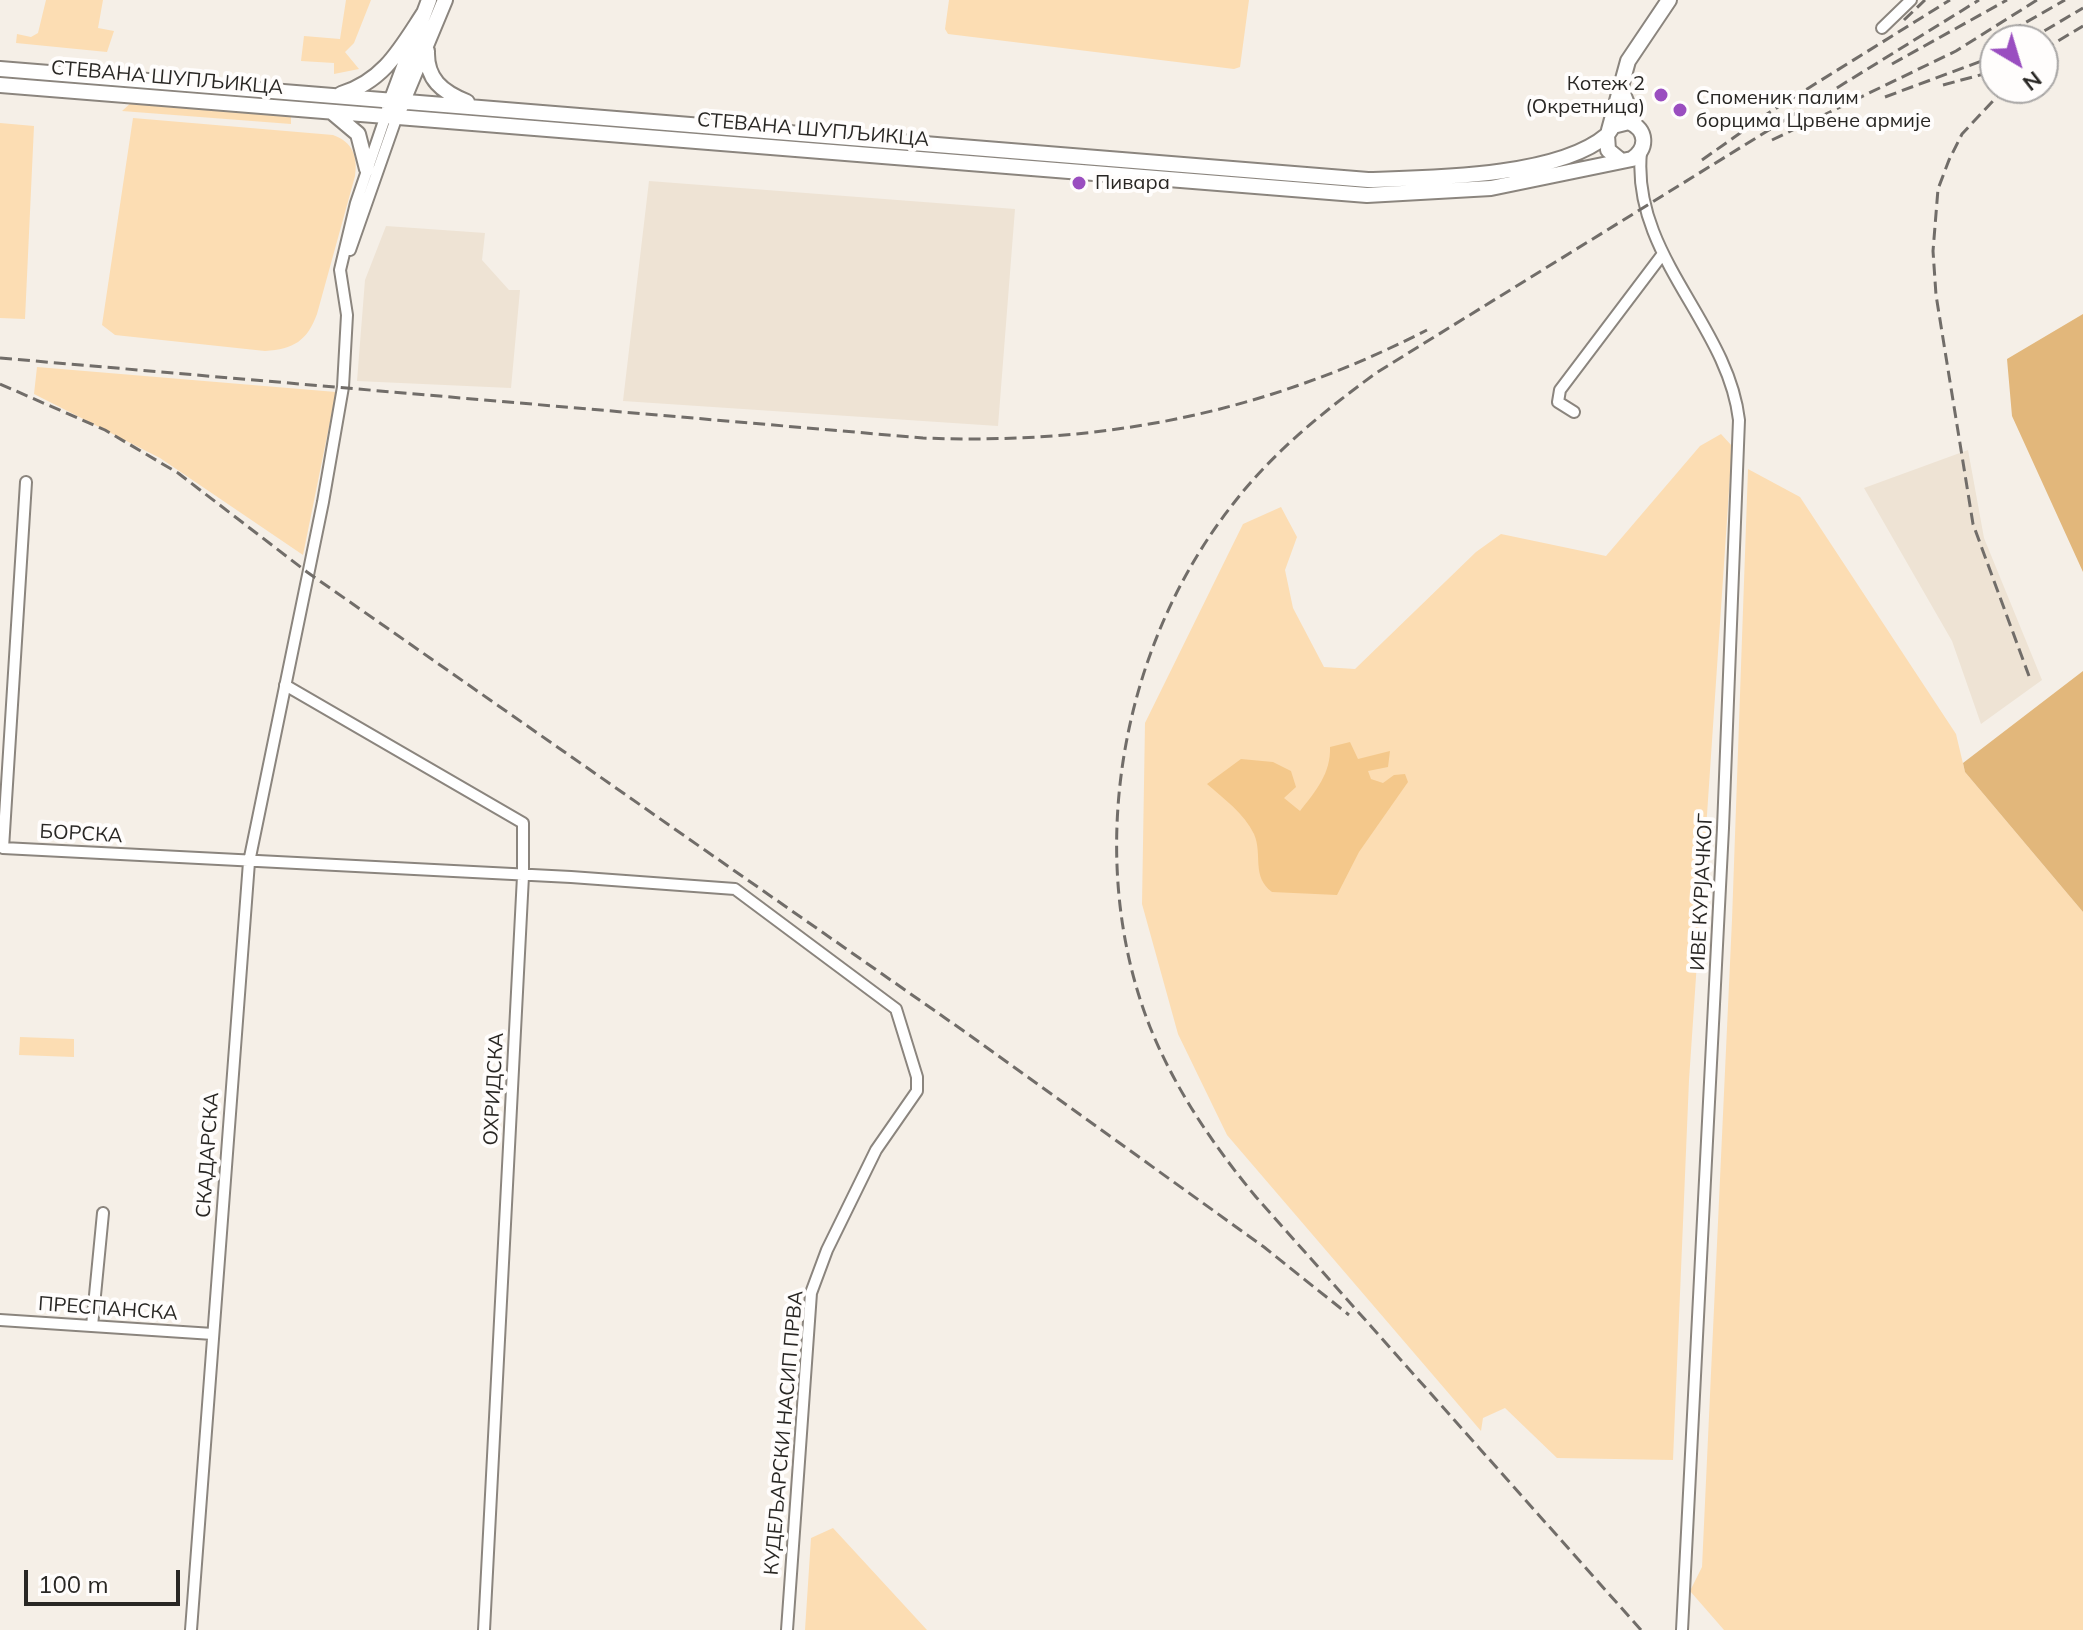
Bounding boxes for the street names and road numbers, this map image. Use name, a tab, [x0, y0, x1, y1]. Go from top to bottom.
street label: СТЕВАНА ШУПЉИКЦА	[50, 56, 284, 100]
street label: СТЕВАНА ШУПЉИКЦА	[696, 108, 930, 152]
street label: ИВЕ КУРЈАЧКОГ	[1686, 813, 1718, 971]
street label: БОРСКА	[39, 820, 123, 848]
street label: ОХРИДСКА	[479, 1032, 509, 1146]
street label: СКАДАРСКА	[192, 1091, 224, 1219]
street label: КУДЕЉАРСКИ НАСИП ПРВА	[760, 1290, 808, 1576]
street label: ПРЕСПАНСКА	[37, 1292, 179, 1326]

